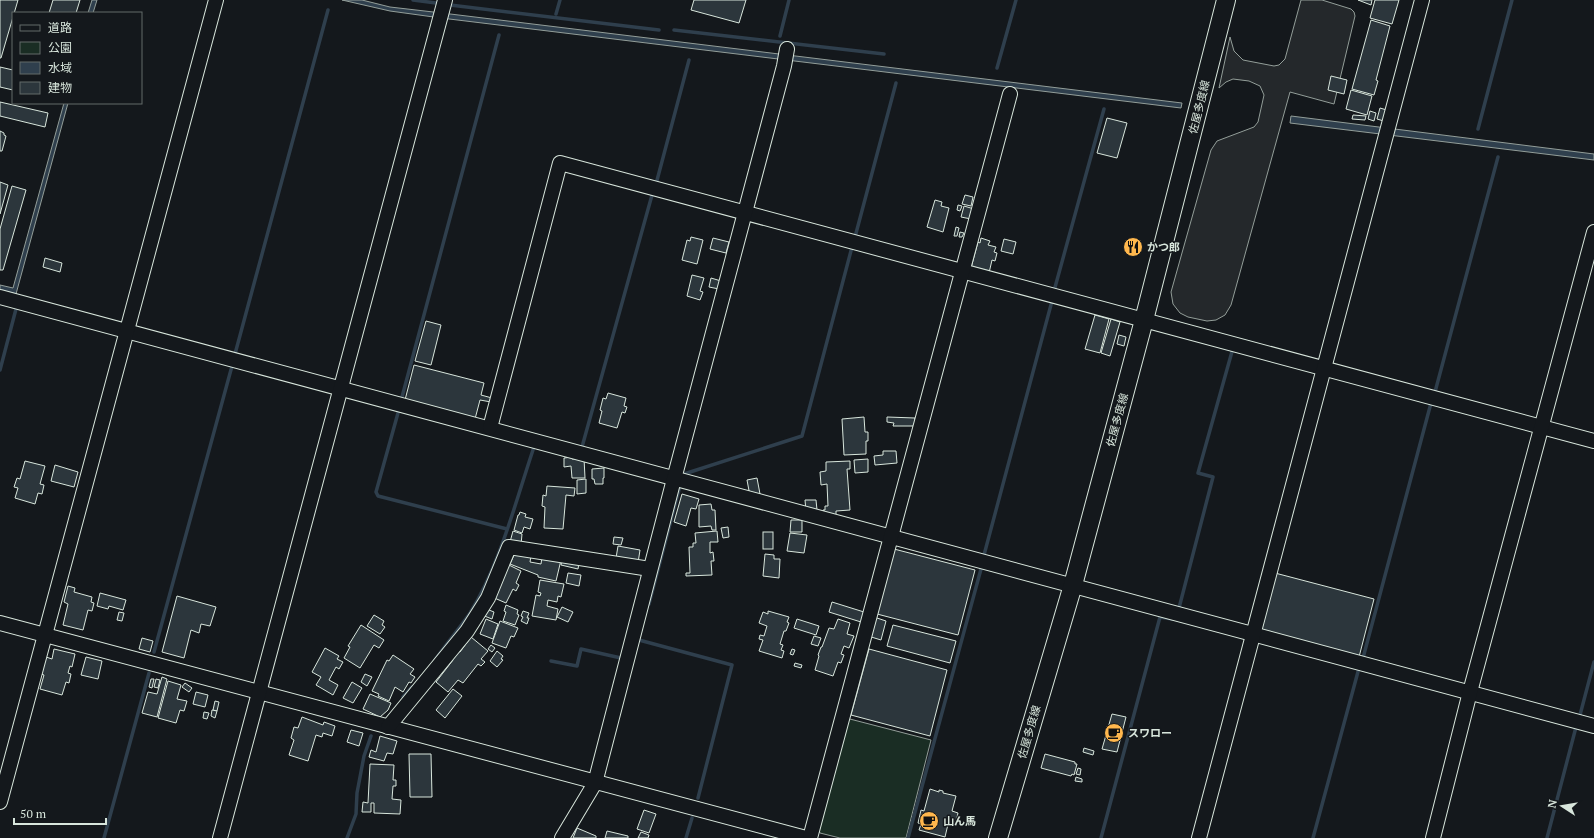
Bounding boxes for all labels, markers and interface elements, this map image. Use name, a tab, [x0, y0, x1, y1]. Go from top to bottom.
legend	[12, 12, 142, 104]
text: 道路	[48, 20, 72, 35]
text: 公園	[48, 40, 72, 55]
text: 水域	[48, 60, 72, 75]
street label: 佐屋多度線	[1186, 79, 1212, 135]
text: 建物	[48, 80, 72, 95]
restaurant icon: かつ郎	[1122, 236, 1144, 258]
place label: かつ郎	[1147, 240, 1180, 254]
street label: 佐屋多度線	[1103, 392, 1131, 448]
street label: 佐屋多度線	[1015, 704, 1043, 760]
cafe icon: スワロー	[1103, 722, 1125, 744]
place label: スワロー	[1128, 726, 1172, 740]
north arrow	[1542, 786, 1582, 826]
text: N	[1545, 798, 1560, 809]
scale bar	[14, 800, 106, 826]
text: 50 m	[20, 806, 47, 821]
cafe icon: 山ん馬	[918, 810, 940, 832]
place label: 山ん馬	[943, 814, 976, 828]

